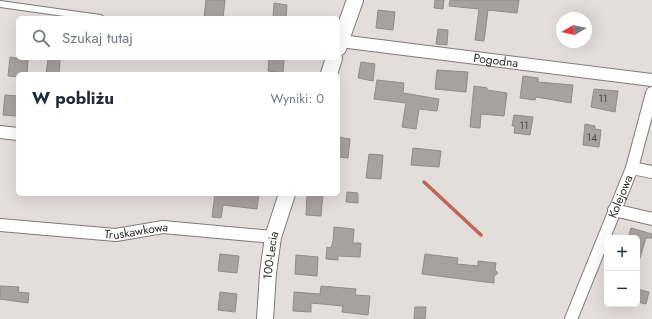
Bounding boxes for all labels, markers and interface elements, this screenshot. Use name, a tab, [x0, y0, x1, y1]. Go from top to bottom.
north arrow	[556, 12, 592, 48]
search box	[16, 16, 340, 60]
icon: search	[30, 27, 52, 49]
text: Szukaj tutaj	[62, 27, 133, 49]
street label: Pogodna	[472, 49, 520, 72]
text: W pobliżu	[32, 86, 114, 110]
text: Wyniki: 0	[271, 89, 324, 108]
house number: 11	[599, 91, 608, 106]
house number: 11	[520, 118, 529, 133]
house number: 14	[587, 130, 597, 145]
street label: Kolejowa	[604, 172, 637, 221]
street label: Truskawkowa	[104, 218, 169, 244]
street label: 100-Lecia	[259, 228, 283, 280]
map controls	[604, 235, 640, 307]
button: +	[604, 235, 640, 271]
button: −	[604, 271, 640, 307]

